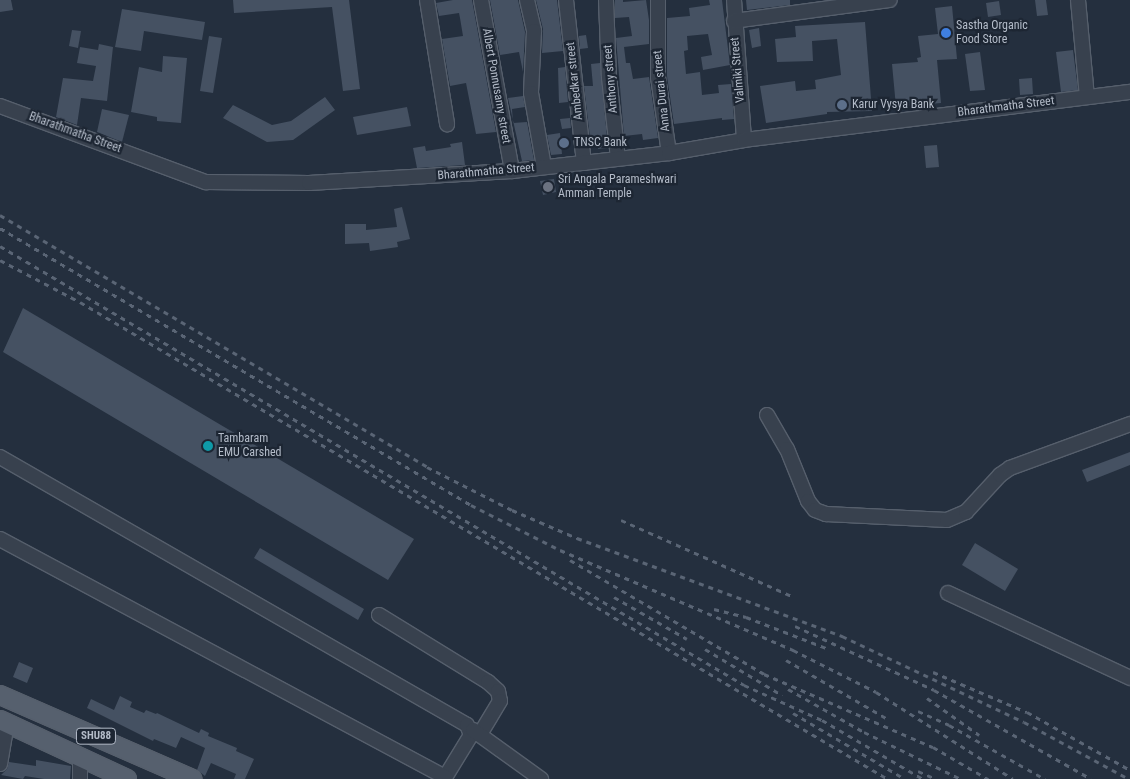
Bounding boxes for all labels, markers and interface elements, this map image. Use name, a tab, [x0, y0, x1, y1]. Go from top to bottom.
place label: Sastha Organic Food Store	[956, 19, 1028, 47]
street label: Albert Ponnusamy street	[479, 27, 513, 145]
marker: Sastha Organic Food Store	[940, 27, 952, 39]
street label: Valmiki Street	[728, 37, 748, 103]
street label: Ambedkar street	[564, 41, 586, 121]
street label: Anthony street	[601, 44, 621, 114]
street label: Anna Durai street	[651, 50, 673, 132]
street label: Bharathmatha Street	[957, 94, 1055, 120]
place label: Karur Vysya Bank	[852, 98, 934, 112]
marker: Karur Vysya Bank	[836, 99, 848, 111]
street label: Bharathmatha Street	[27, 110, 123, 156]
place label: TNSC Bank	[574, 136, 627, 150]
marker: TNSC Bank	[558, 137, 570, 149]
street label: Bharathmatha Street	[437, 161, 535, 183]
place label: Sri Angala Parameshwari Amman Temple	[558, 173, 676, 201]
marker: Sri Angala Parameshwari Amman Temple	[542, 181, 554, 193]
place label: Tambaram EMU Carshed	[218, 432, 282, 460]
marker: Tambaram EMU Carshed	[202, 440, 214, 452]
road number: SHU88	[75, 728, 117, 744]

